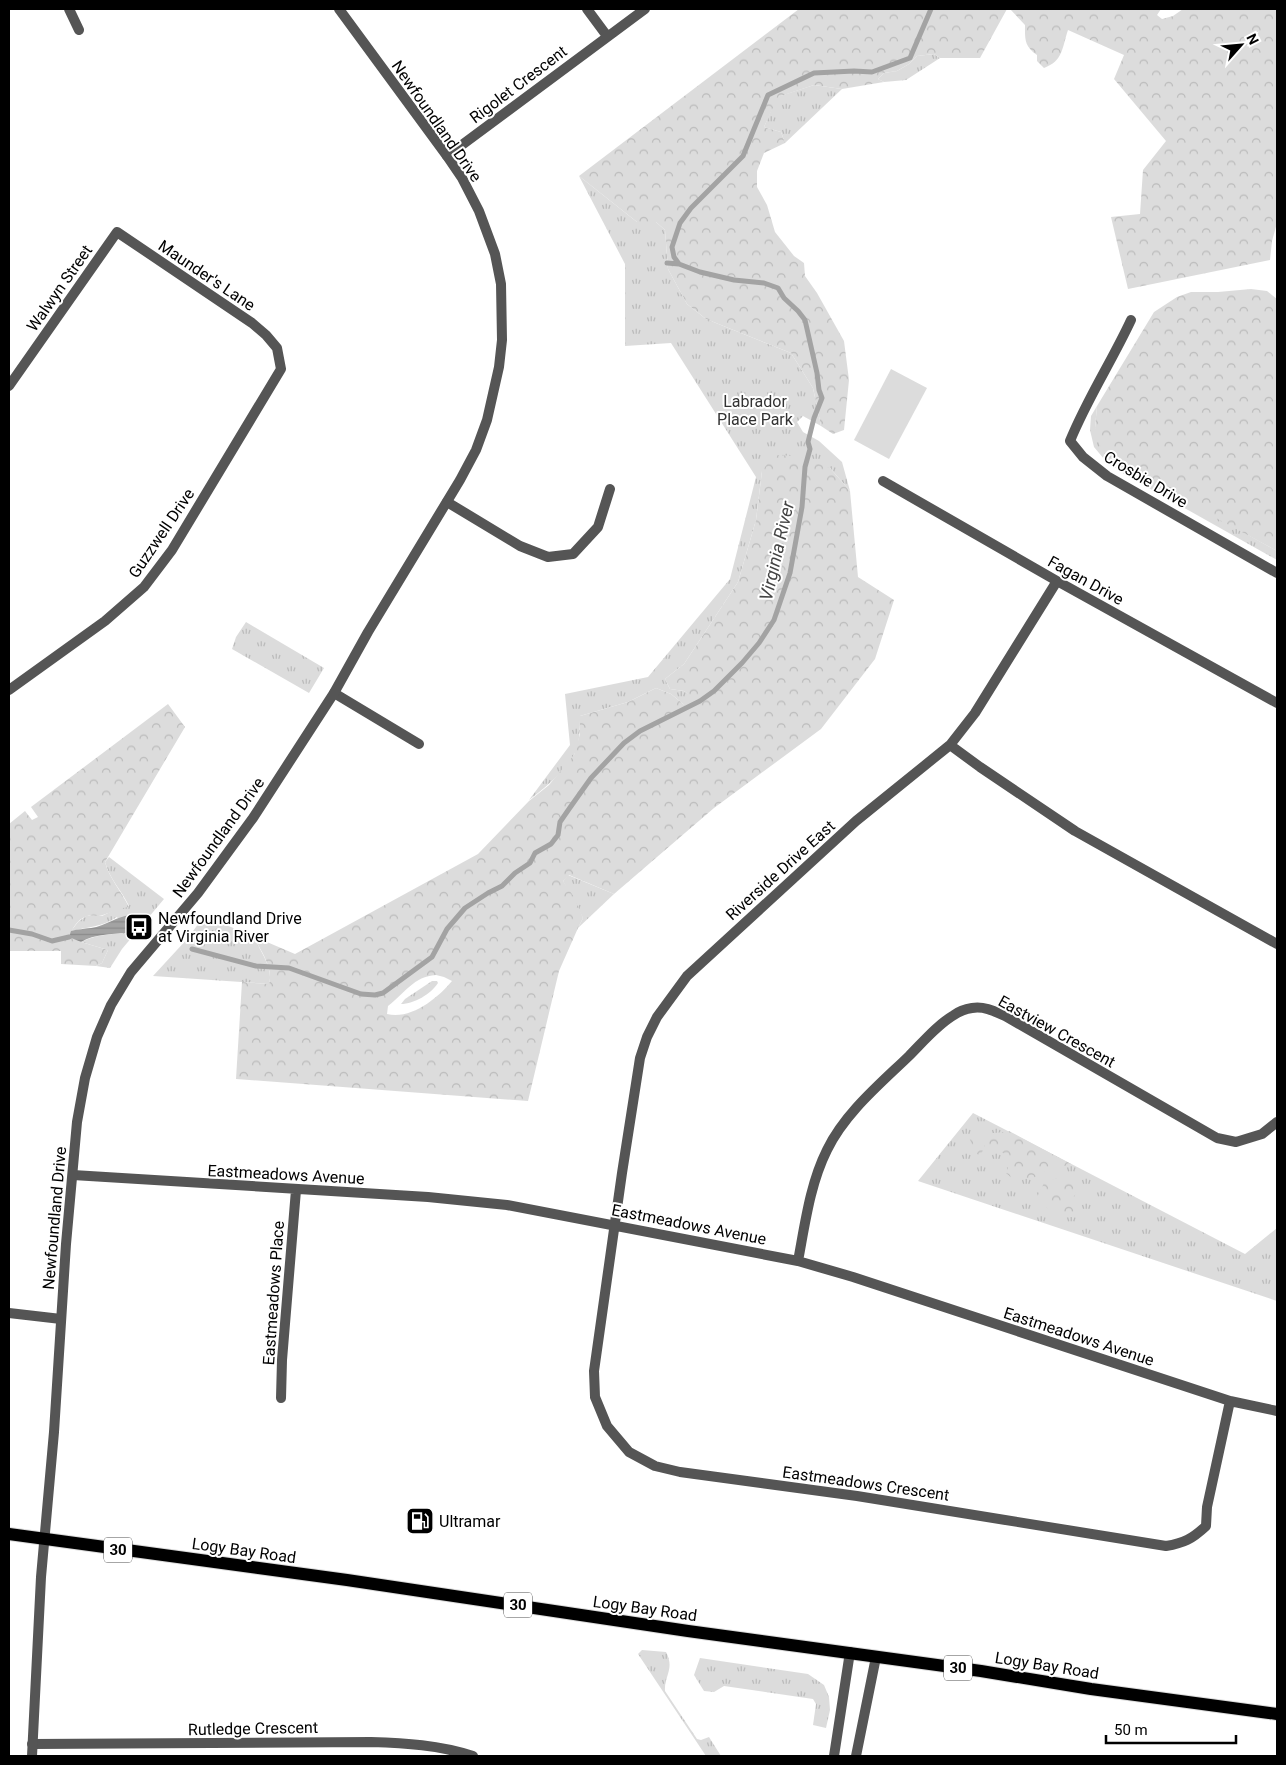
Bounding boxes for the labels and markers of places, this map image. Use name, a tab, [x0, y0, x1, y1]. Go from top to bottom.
place label: Newfoundland Drive at Virginia River	[158, 909, 302, 946]
bus stop icon: Newfoundland Drive at Virginia River	[124, 912, 154, 942]
fuel station icon: Ultramar	[405, 1506, 435, 1536]
place label: Ultramar	[439, 1512, 501, 1531]

